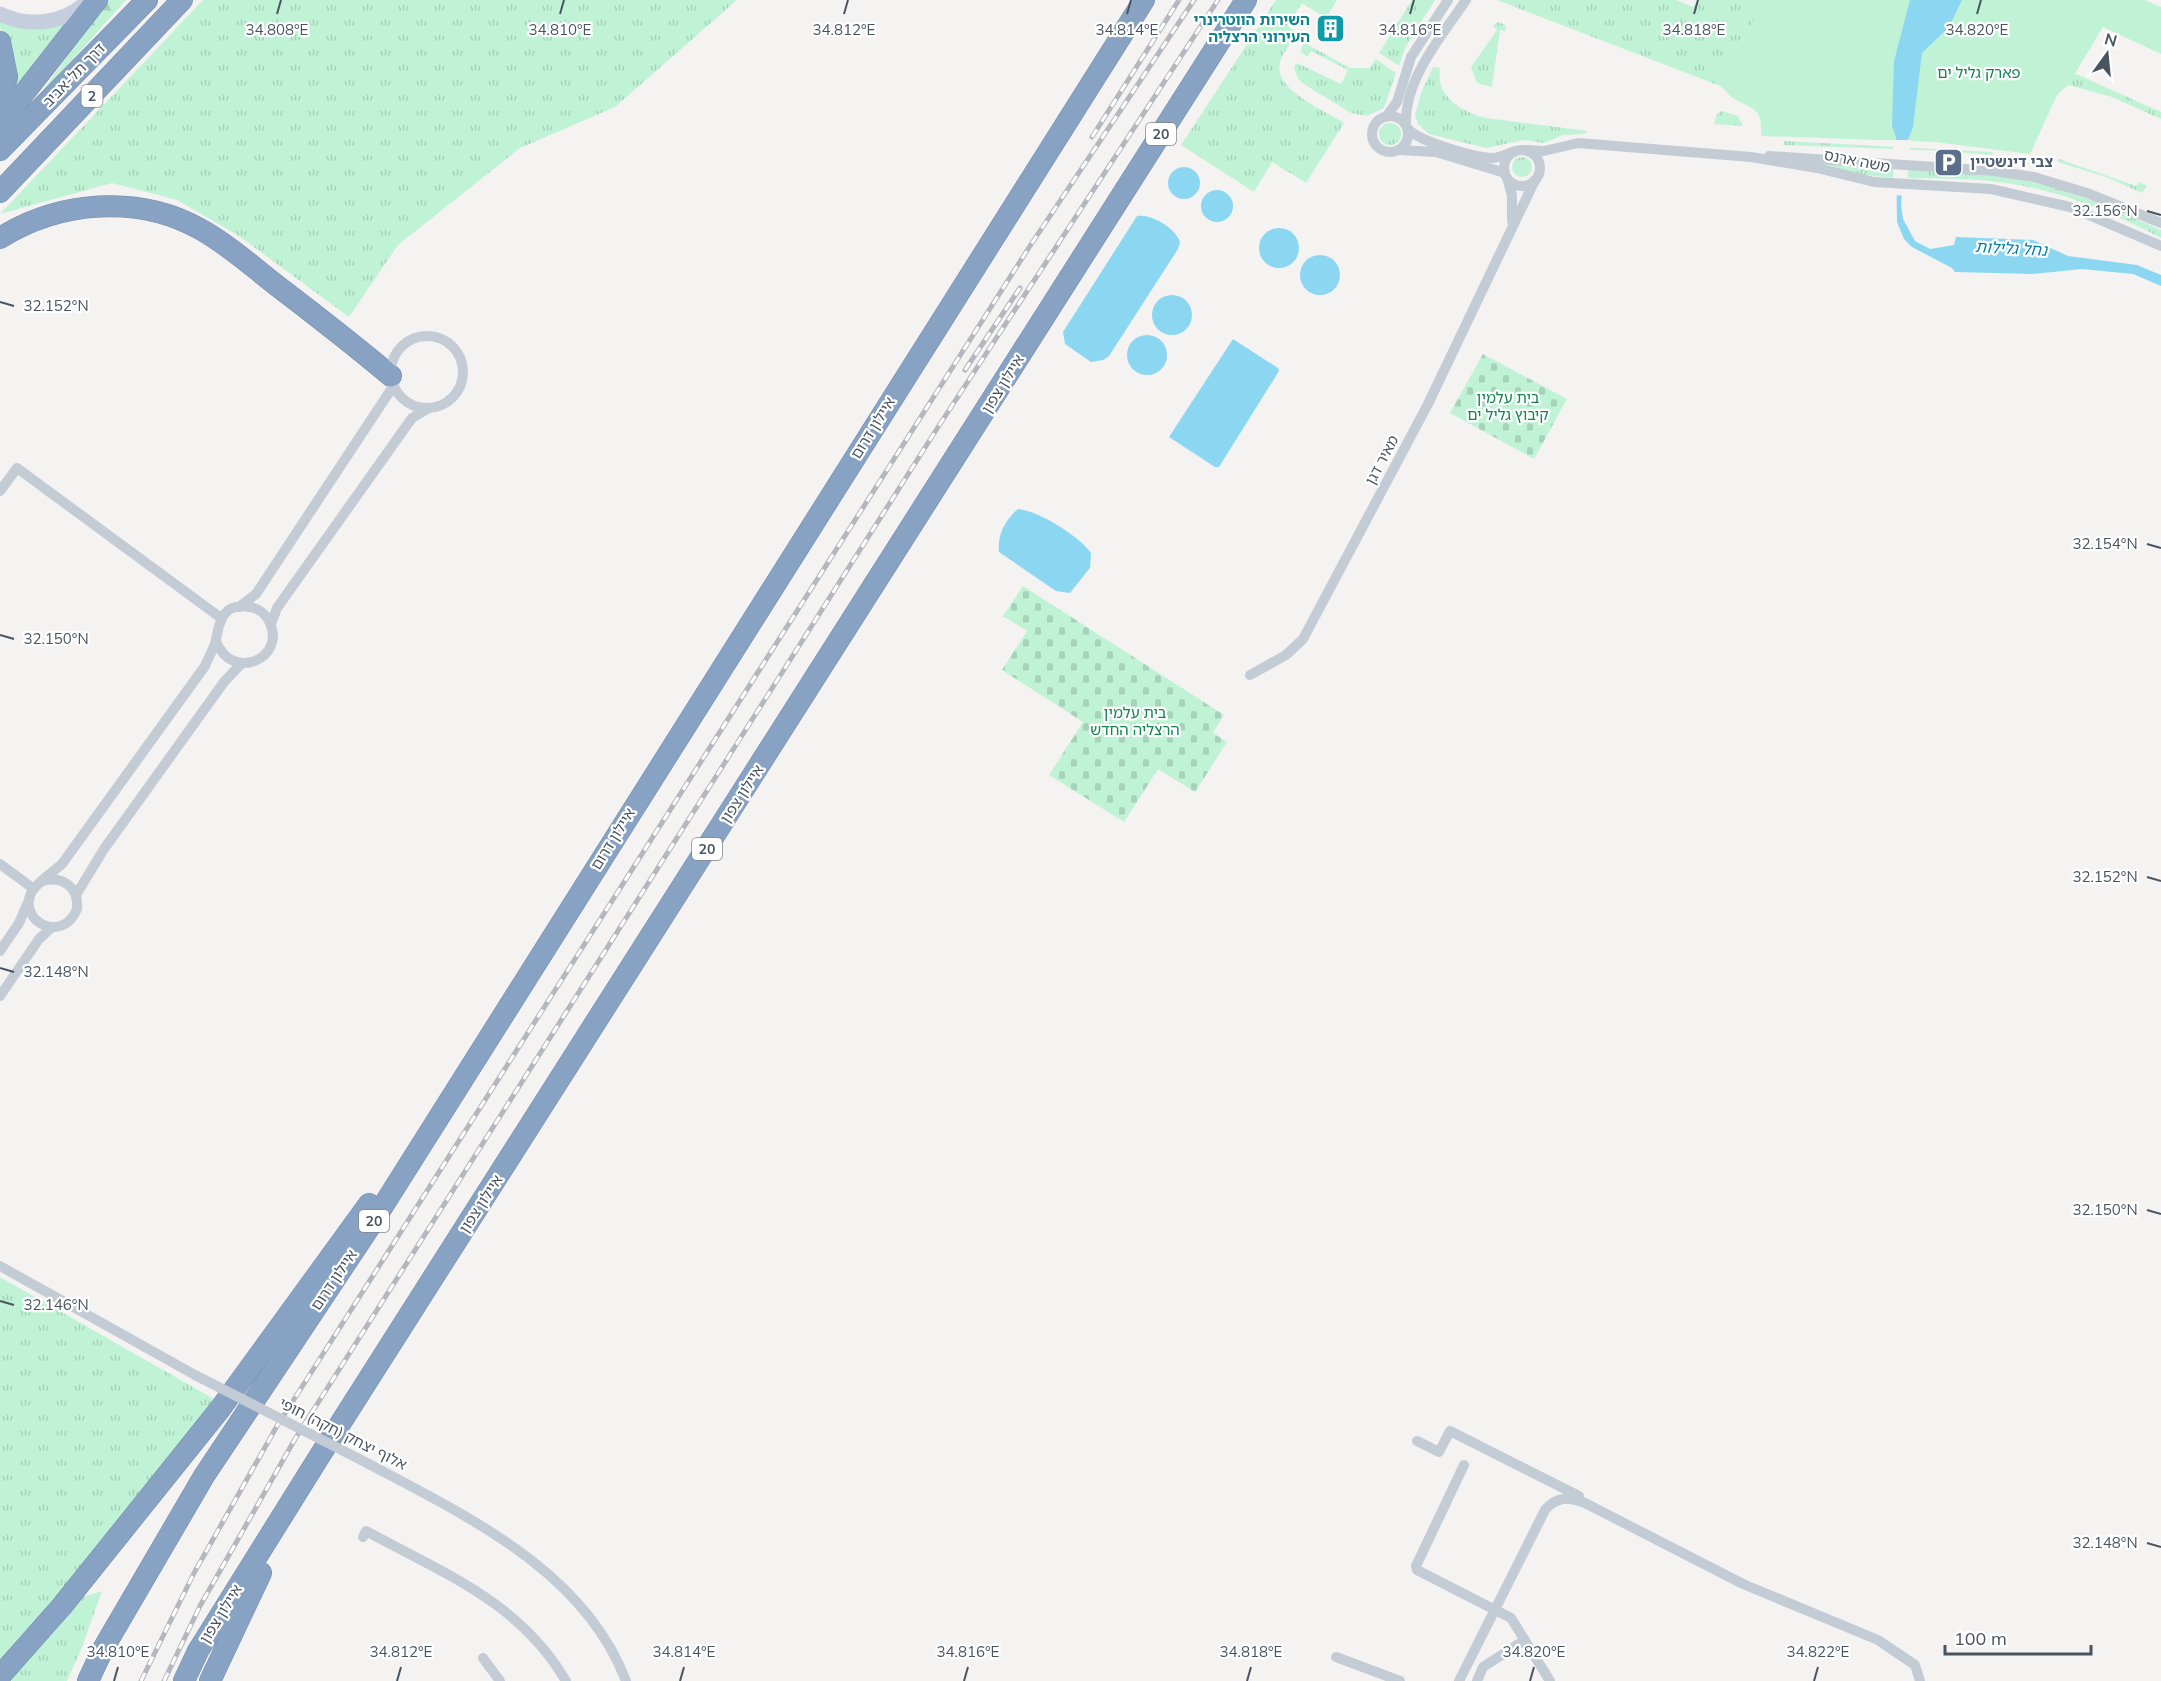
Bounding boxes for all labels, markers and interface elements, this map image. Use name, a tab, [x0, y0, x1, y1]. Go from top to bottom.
place label: השירות הווטרינרי העירוני הרצליה	[1194, 10, 1310, 46]
building icon: השירות הווטרינרי העירוני הרצליה	[1315, 13, 1347, 45]
text: 34.808°E	[246, 20, 309, 39]
text: 34.810°E	[529, 20, 592, 39]
text: 34.812°E	[813, 20, 876, 39]
text: 34.814°E	[1096, 20, 1159, 39]
text: 34.816°E	[1379, 20, 1442, 39]
text: 34.818°E	[1663, 20, 1726, 39]
text: 34.820°E	[1946, 20, 2009, 39]
north arrow	[2077, 24, 2137, 84]
text: N	[2102, 28, 2119, 51]
street label: דרך תל-אביב	[38, 39, 109, 111]
park label: פארק גליל ים	[1937, 63, 2021, 82]
road number: 2	[82, 85, 103, 107]
road number: 20	[1146, 123, 1176, 145]
street label: משה ארנס	[1822, 145, 1892, 176]
parking icon: צבי דינשטיין	[1933, 146, 1965, 178]
place label: צבי דינשטיין	[1970, 152, 2053, 171]
text: 32.156°N	[2072, 201, 2138, 220]
water label: נחל גלילות	[1974, 236, 2048, 260]
text: 32.152°N	[23, 296, 89, 315]
street label: איילון צפון	[977, 351, 1028, 417]
park label: בית עלמין קיבוץ גליל ים	[1467, 388, 1549, 424]
street label: איילון דרום	[846, 393, 899, 462]
street label: מאיר דגן	[1361, 432, 1403, 488]
text: 32.154°N	[2072, 534, 2138, 553]
text: 32.150°N	[23, 629, 89, 648]
park label: בית עלמין הרצליה החדש	[1090, 703, 1180, 739]
street label: איילון צפון	[716, 761, 767, 826]
street label: איילון דרום	[586, 804, 639, 873]
road number: 20	[692, 838, 722, 860]
text: 32.152°N	[2072, 867, 2138, 886]
text: 32.148°N	[23, 962, 89, 981]
street label: איילון צפון	[455, 1171, 506, 1236]
text: 32.150°N	[2072, 1200, 2138, 1219]
road number: 20	[359, 1210, 389, 1232]
street label: איילון דרום	[306, 1246, 361, 1314]
text: 32.146°N	[23, 1295, 89, 1314]
street label: אלוף יצחק (חקה) חופי	[276, 1393, 410, 1474]
text: 32.148°N	[2072, 1533, 2138, 1552]
street label: איילון צפון	[195, 1581, 246, 1647]
scale bar	[1945, 1618, 2090, 1656]
text: 100 m	[1954, 1627, 2007, 1650]
text: 34.810°E	[87, 1642, 150, 1661]
text: 34.812°E	[370, 1642, 433, 1661]
text: 34.814°E	[653, 1642, 716, 1661]
text: 34.816°E	[937, 1642, 1000, 1661]
text: 34.818°E	[1220, 1642, 1283, 1661]
text: 34.820°E	[1503, 1642, 1566, 1661]
text: 34.822°E	[1787, 1642, 1850, 1661]

